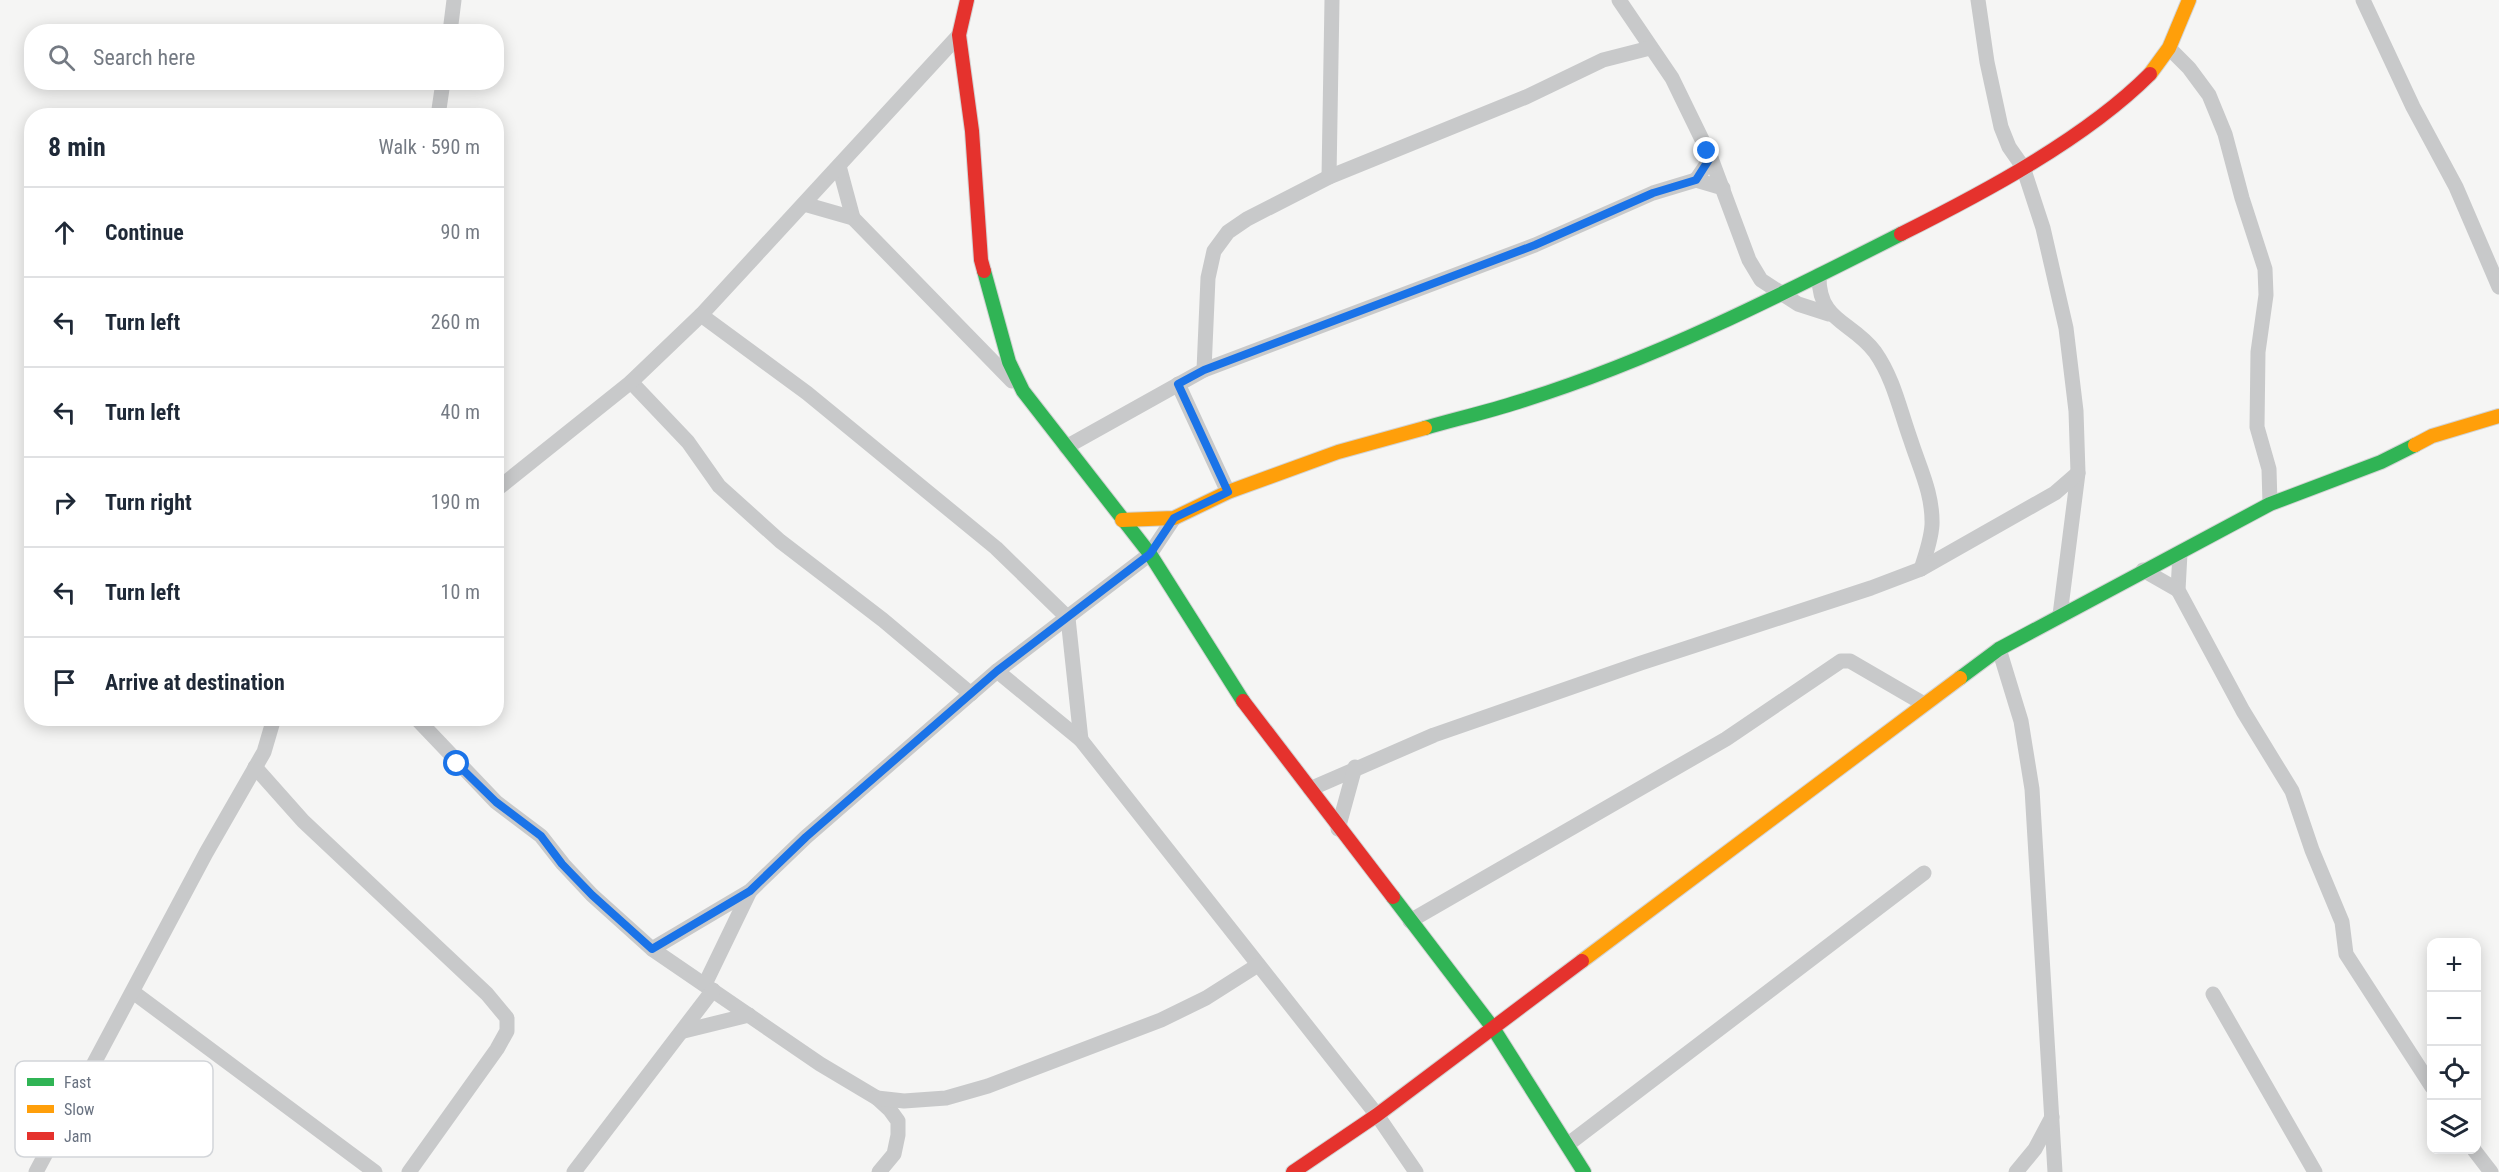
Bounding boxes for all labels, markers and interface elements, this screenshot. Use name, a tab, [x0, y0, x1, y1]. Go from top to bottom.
search box	[24, 24, 504, 90]
icon: search	[45, 41, 78, 74]
text: Search here	[93, 45, 195, 70]
text: 8 min	[48, 132, 106, 162]
text: Walk · 590 m	[379, 135, 480, 159]
route end	[1693, 137, 1719, 163]
icon: ahead	[48, 216, 81, 249]
text: Continue	[105, 220, 184, 245]
text: 90 m	[441, 220, 480, 244]
icon: left	[48, 306, 81, 339]
text: Turn left	[105, 310, 180, 335]
text: 260 m	[431, 310, 480, 334]
icon: left	[48, 396, 81, 429]
text: Turn left	[105, 400, 180, 425]
text: 40 m	[441, 400, 480, 424]
icon: right	[48, 486, 81, 519]
text: Turn right	[105, 490, 192, 515]
text: 190 m	[431, 490, 480, 514]
icon: left	[48, 576, 81, 609]
text: Turn left	[105, 580, 180, 605]
text: 10 m	[441, 580, 480, 604]
icon: arrive	[48, 666, 81, 699]
text: Arrive at destination	[105, 670, 285, 695]
route start	[443, 750, 469, 776]
map controls	[2427, 938, 2481, 1154]
button: +	[2427, 938, 2481, 992]
button: −	[2427, 992, 2481, 1046]
button: locate	[2427, 1046, 2481, 1100]
legend	[15, 1061, 213, 1157]
text: Fast	[64, 1073, 91, 1092]
text: Slow	[64, 1100, 94, 1119]
button: layers	[2427, 1100, 2481, 1154]
text: Jam	[64, 1127, 91, 1146]

